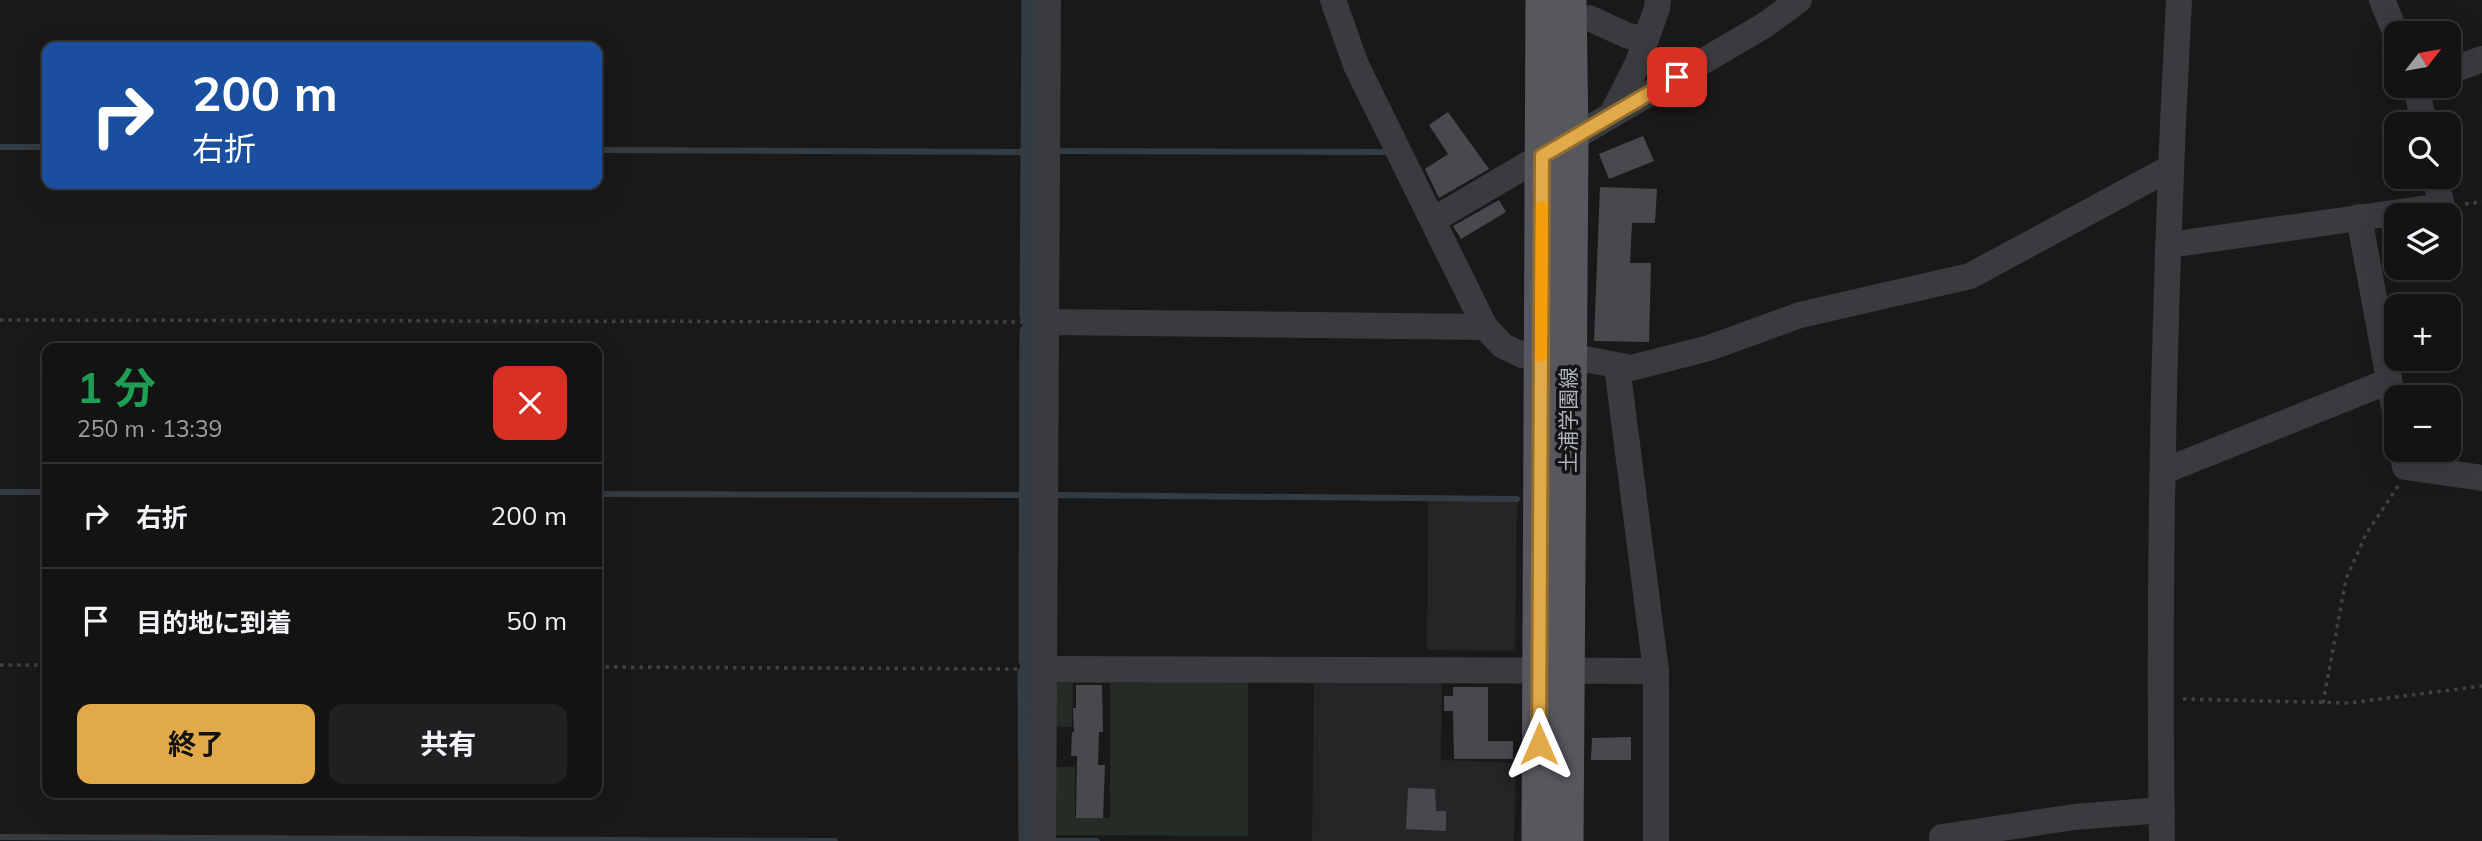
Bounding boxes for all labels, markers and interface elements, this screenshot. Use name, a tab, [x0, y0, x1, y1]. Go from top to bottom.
north arrow	[2384, 21, 2460, 98]
map controls	[2384, 21, 2461, 462]
pin	[1647, 47, 1707, 107]
icon: arrive	[1658, 58, 1696, 96]
text: 200 m	[192, 62, 338, 123]
icon: right	[77, 70, 168, 161]
button: search	[2384, 112, 2461, 189]
text: 右折	[192, 128, 256, 168]
button: layers	[2384, 203, 2461, 280]
button: +	[2384, 294, 2461, 371]
text: 1 分	[77, 361, 156, 414]
button: close	[493, 366, 567, 440]
street label: 土浦学園線	[1555, 368, 1581, 473]
button: −	[2384, 385, 2461, 462]
text: 250 m · 13:39	[77, 414, 222, 443]
icon: right	[77, 497, 115, 535]
text: 200 m	[491, 499, 567, 532]
text: 右折	[136, 501, 188, 534]
icon: arrive	[77, 602, 115, 640]
text: 50 m	[506, 604, 567, 637]
text: 目的地に到着	[136, 606, 292, 639]
button: 終了	[77, 704, 315, 784]
button: 共有	[329, 704, 567, 784]
position arrow	[1502, 707, 1576, 781]

